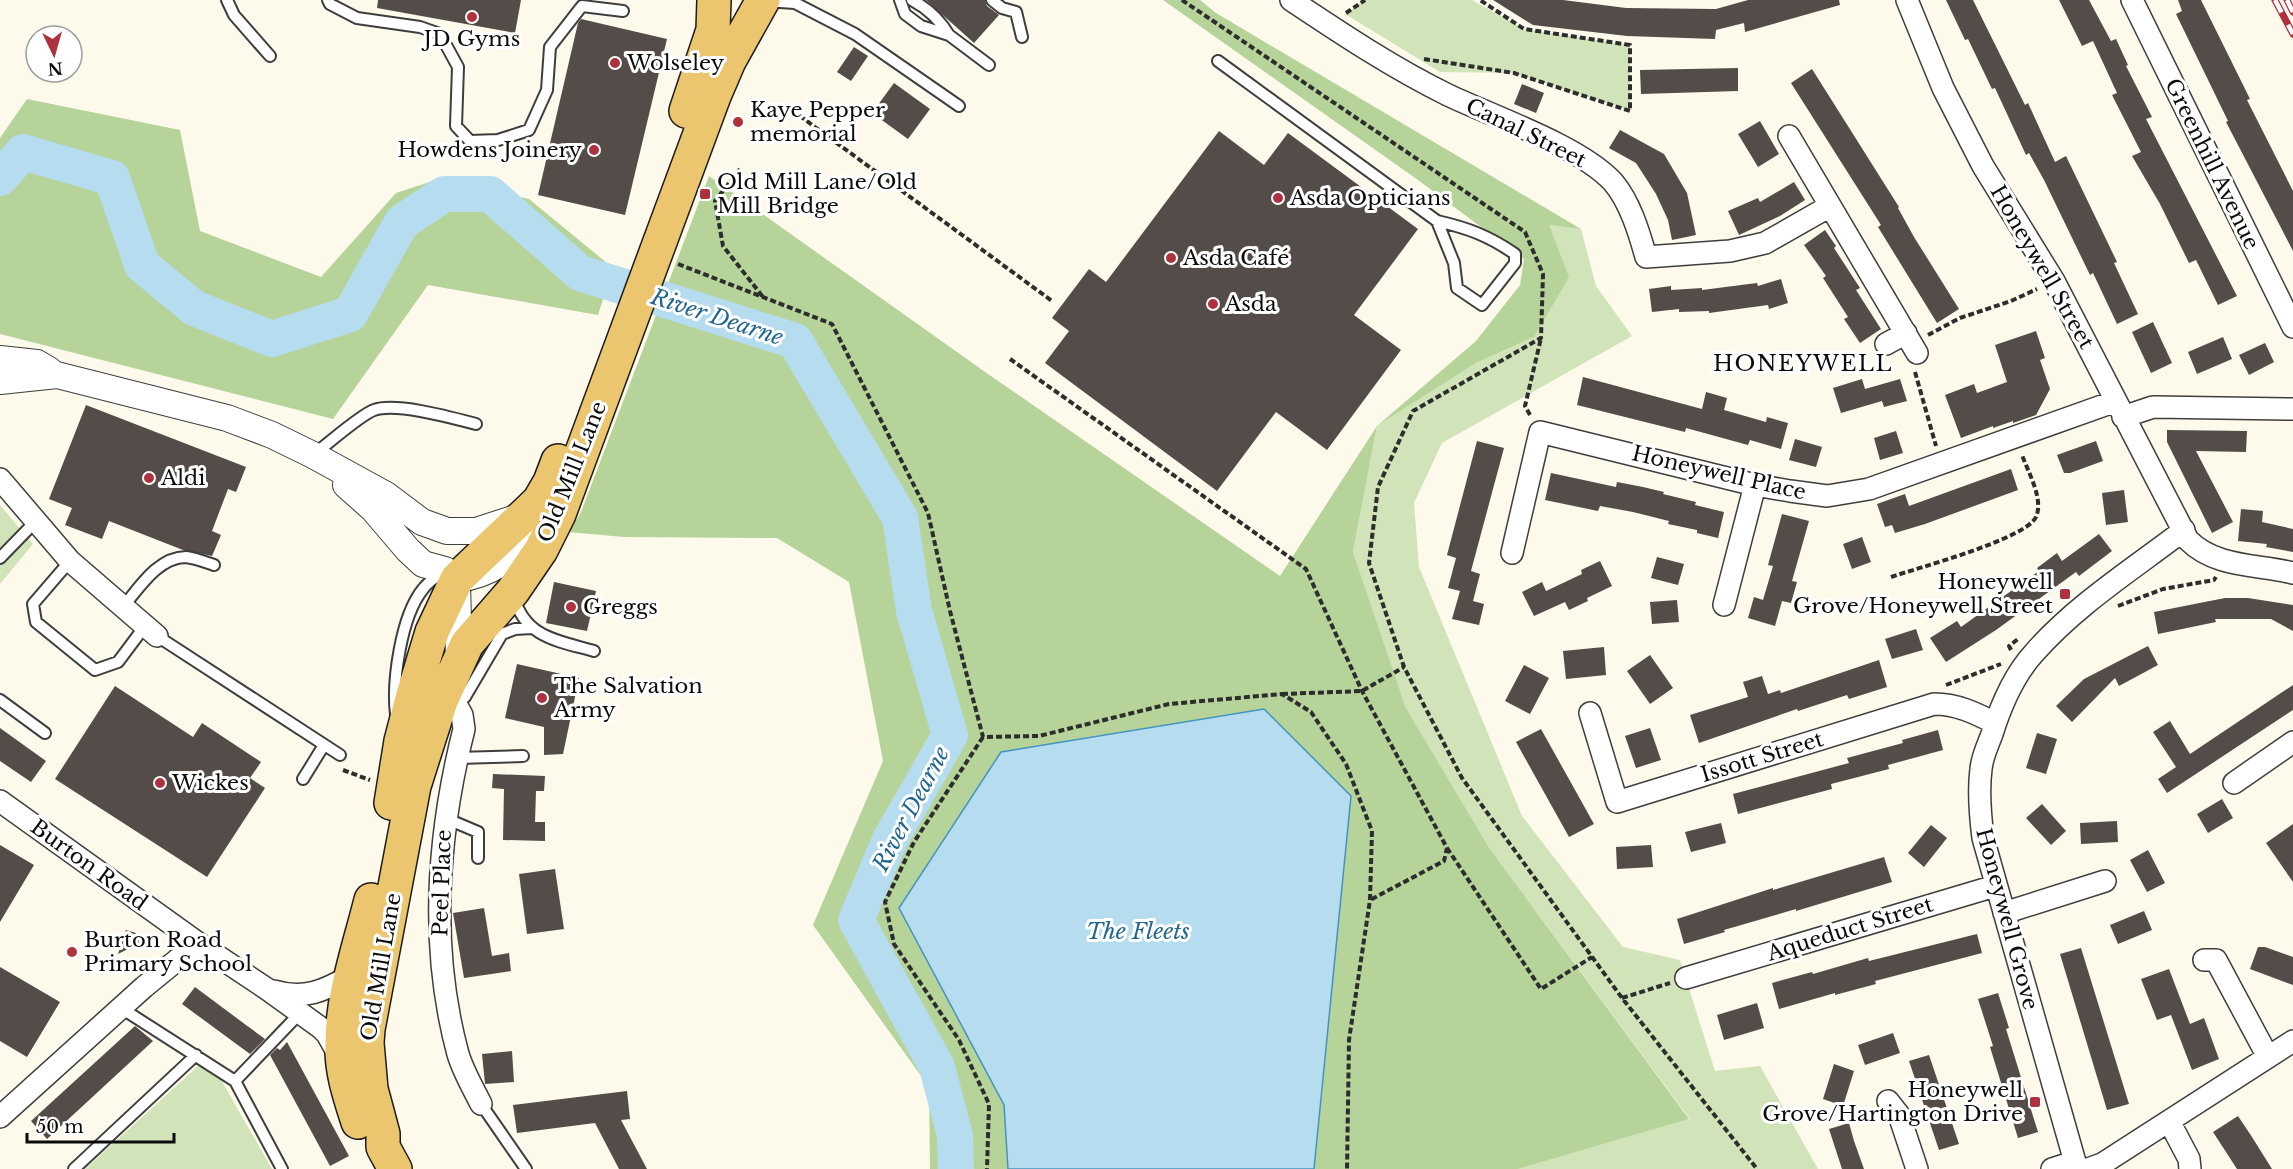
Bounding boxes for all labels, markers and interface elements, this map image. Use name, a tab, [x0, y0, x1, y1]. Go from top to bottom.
marker: JD Gyms	[465, 10, 479, 24]
north arrow	[24, 24, 84, 84]
place label: JD Gyms	[421, 26, 520, 52]
place label: Wolseley	[626, 50, 725, 76]
marker: Wolseley	[608, 56, 622, 70]
text: N	[47, 58, 64, 80]
street label: Greenhill Avenue	[2159, 74, 2265, 254]
street label: Canal Street	[1462, 93, 1590, 173]
place label: Kaye Pepper memorial	[750, 97, 885, 147]
marker: Kaye Pepper memorial	[731, 115, 745, 129]
place label: Howdens Joinery	[397, 137, 583, 163]
marker: Howdens Joinery	[587, 143, 601, 157]
place label: Old Mill Lane/Old Mill Bridge	[717, 169, 917, 219]
street label: Honeywell Street	[1985, 181, 2099, 354]
place label: Asda Opticians	[1289, 185, 1451, 211]
marker: Old Mill Lane/Old Mill Bridge	[698, 187, 712, 201]
marker: Asda Opticians	[1271, 191, 1285, 205]
place label: Asda Café	[1182, 245, 1289, 271]
marker: Asda Café	[1164, 251, 1178, 265]
water label: River Dearne	[647, 283, 786, 351]
place label: Asda	[1224, 291, 1277, 317]
marker: Asda	[1206, 297, 1220, 311]
district label: HONEYWELL	[1713, 350, 1893, 377]
street label: Old Mill Lane	[532, 398, 612, 546]
street label: Honeywell Place	[1630, 440, 1808, 506]
place label: Aldi	[160, 465, 205, 491]
marker: Aldi	[142, 471, 156, 485]
place label: Honeywell Grove/Honeywell Street	[1793, 569, 2053, 619]
marker: Honeywell Grove/Honeywell Street	[2058, 587, 2072, 601]
place label: Greggs	[583, 594, 658, 620]
marker: Greggs	[564, 600, 578, 614]
place label: The Salvation Army	[553, 673, 703, 723]
marker: The Salvation Army	[535, 691, 549, 705]
street label: Issott Street	[1698, 726, 1826, 788]
water label: River Dearne	[866, 742, 955, 877]
place label: Wickes	[171, 770, 249, 796]
marker: Wickes	[153, 776, 167, 790]
street label: Burton Road	[25, 814, 153, 916]
street label: Honeywell Grove	[1970, 825, 2044, 1013]
street label: Peel Place	[427, 829, 457, 937]
street label: Old Mill Lane	[355, 891, 407, 1043]
street label: Aqueduct Street	[1763, 891, 1936, 967]
water label: The Fleets	[1086, 918, 1190, 945]
place label: Burton Road Primary School	[84, 927, 252, 977]
marker: Burton Road Primary School	[65, 945, 79, 959]
place label: Honeywell Grove/Hartington Drive	[1762, 1077, 2023, 1127]
marker: Honeywell Grove/Hartington Drive	[2028, 1095, 2042, 1109]
scale bar	[27, 1106, 174, 1144]
text: 50 m	[36, 1116, 84, 1138]

